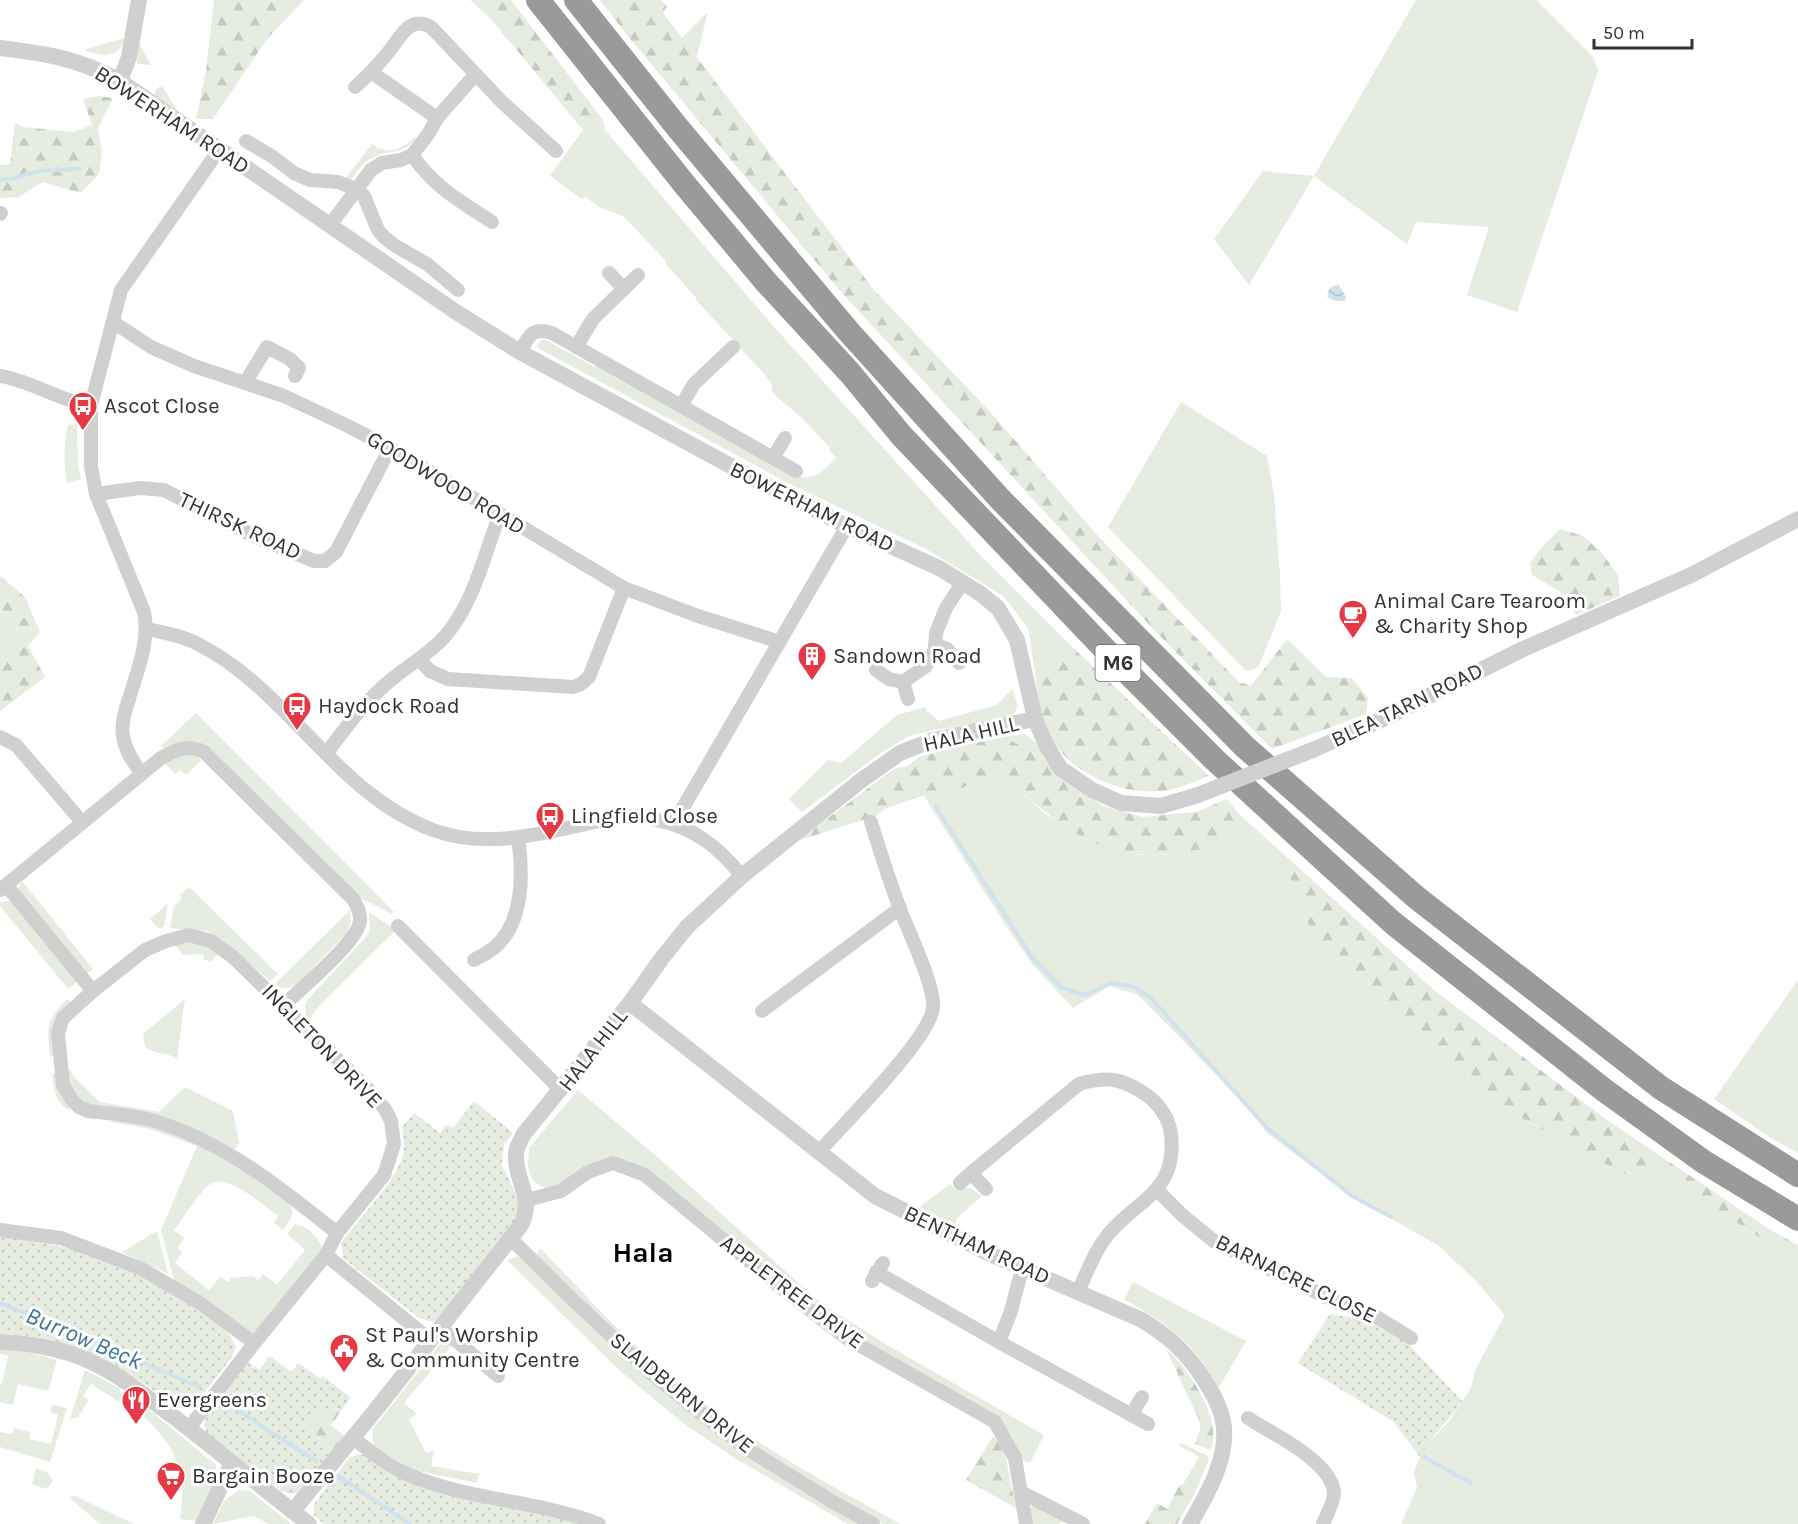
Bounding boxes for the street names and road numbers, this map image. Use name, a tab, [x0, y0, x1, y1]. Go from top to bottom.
street label: BOWERHAM ROAD	[90, 60, 254, 180]
street label: GOODWOOD ROAD	[362, 426, 530, 540]
street label: BOWERHAM ROAD	[726, 456, 898, 558]
street label: THIRSK ROAD	[175, 486, 305, 566]
road number: M6	[1096, 645, 1140, 681]
street label: BLEA TARN ROAD	[1327, 657, 1487, 753]
street label: HALA HILL	[921, 710, 1022, 758]
street label: INGLETON DRIVE	[256, 979, 388, 1113]
street label: HALA HILL	[553, 1003, 634, 1096]
street label: BENTHAM ROAD	[900, 1200, 1054, 1290]
street label: BARNACRE CLOSE	[1211, 1229, 1381, 1329]
street label: APPLETREE DRIVE	[715, 1230, 869, 1354]
street label: SLAIDBURN DRIVE	[605, 1327, 759, 1459]

